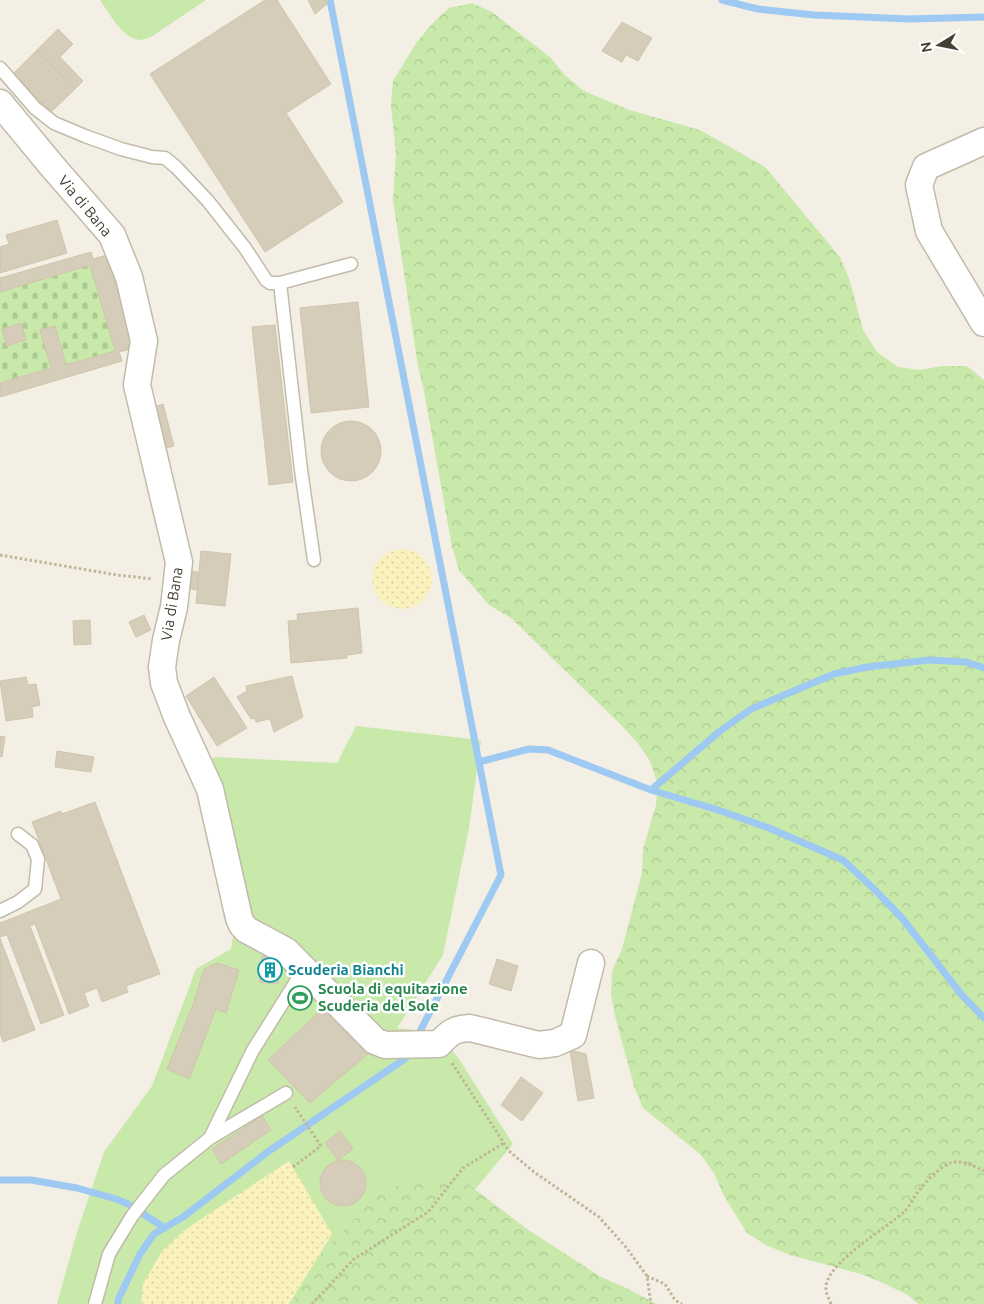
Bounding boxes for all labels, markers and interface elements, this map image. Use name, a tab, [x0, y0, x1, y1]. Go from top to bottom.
north arrow	[914, 20, 964, 70]
text: N	[917, 41, 935, 54]
street label: Via di Bana	[55, 172, 116, 240]
street label: Via di Bana	[157, 566, 186, 642]
building icon: Scuderia Bianchi	[257, 957, 283, 983]
place label: Scuderia Bianchi	[288, 961, 404, 978]
place label: Scuola di equitazione Scuderia del Sole	[318, 980, 468, 1014]
sports icon: Scuola di equitazione Scuderia del Sole	[287, 985, 313, 1011]

